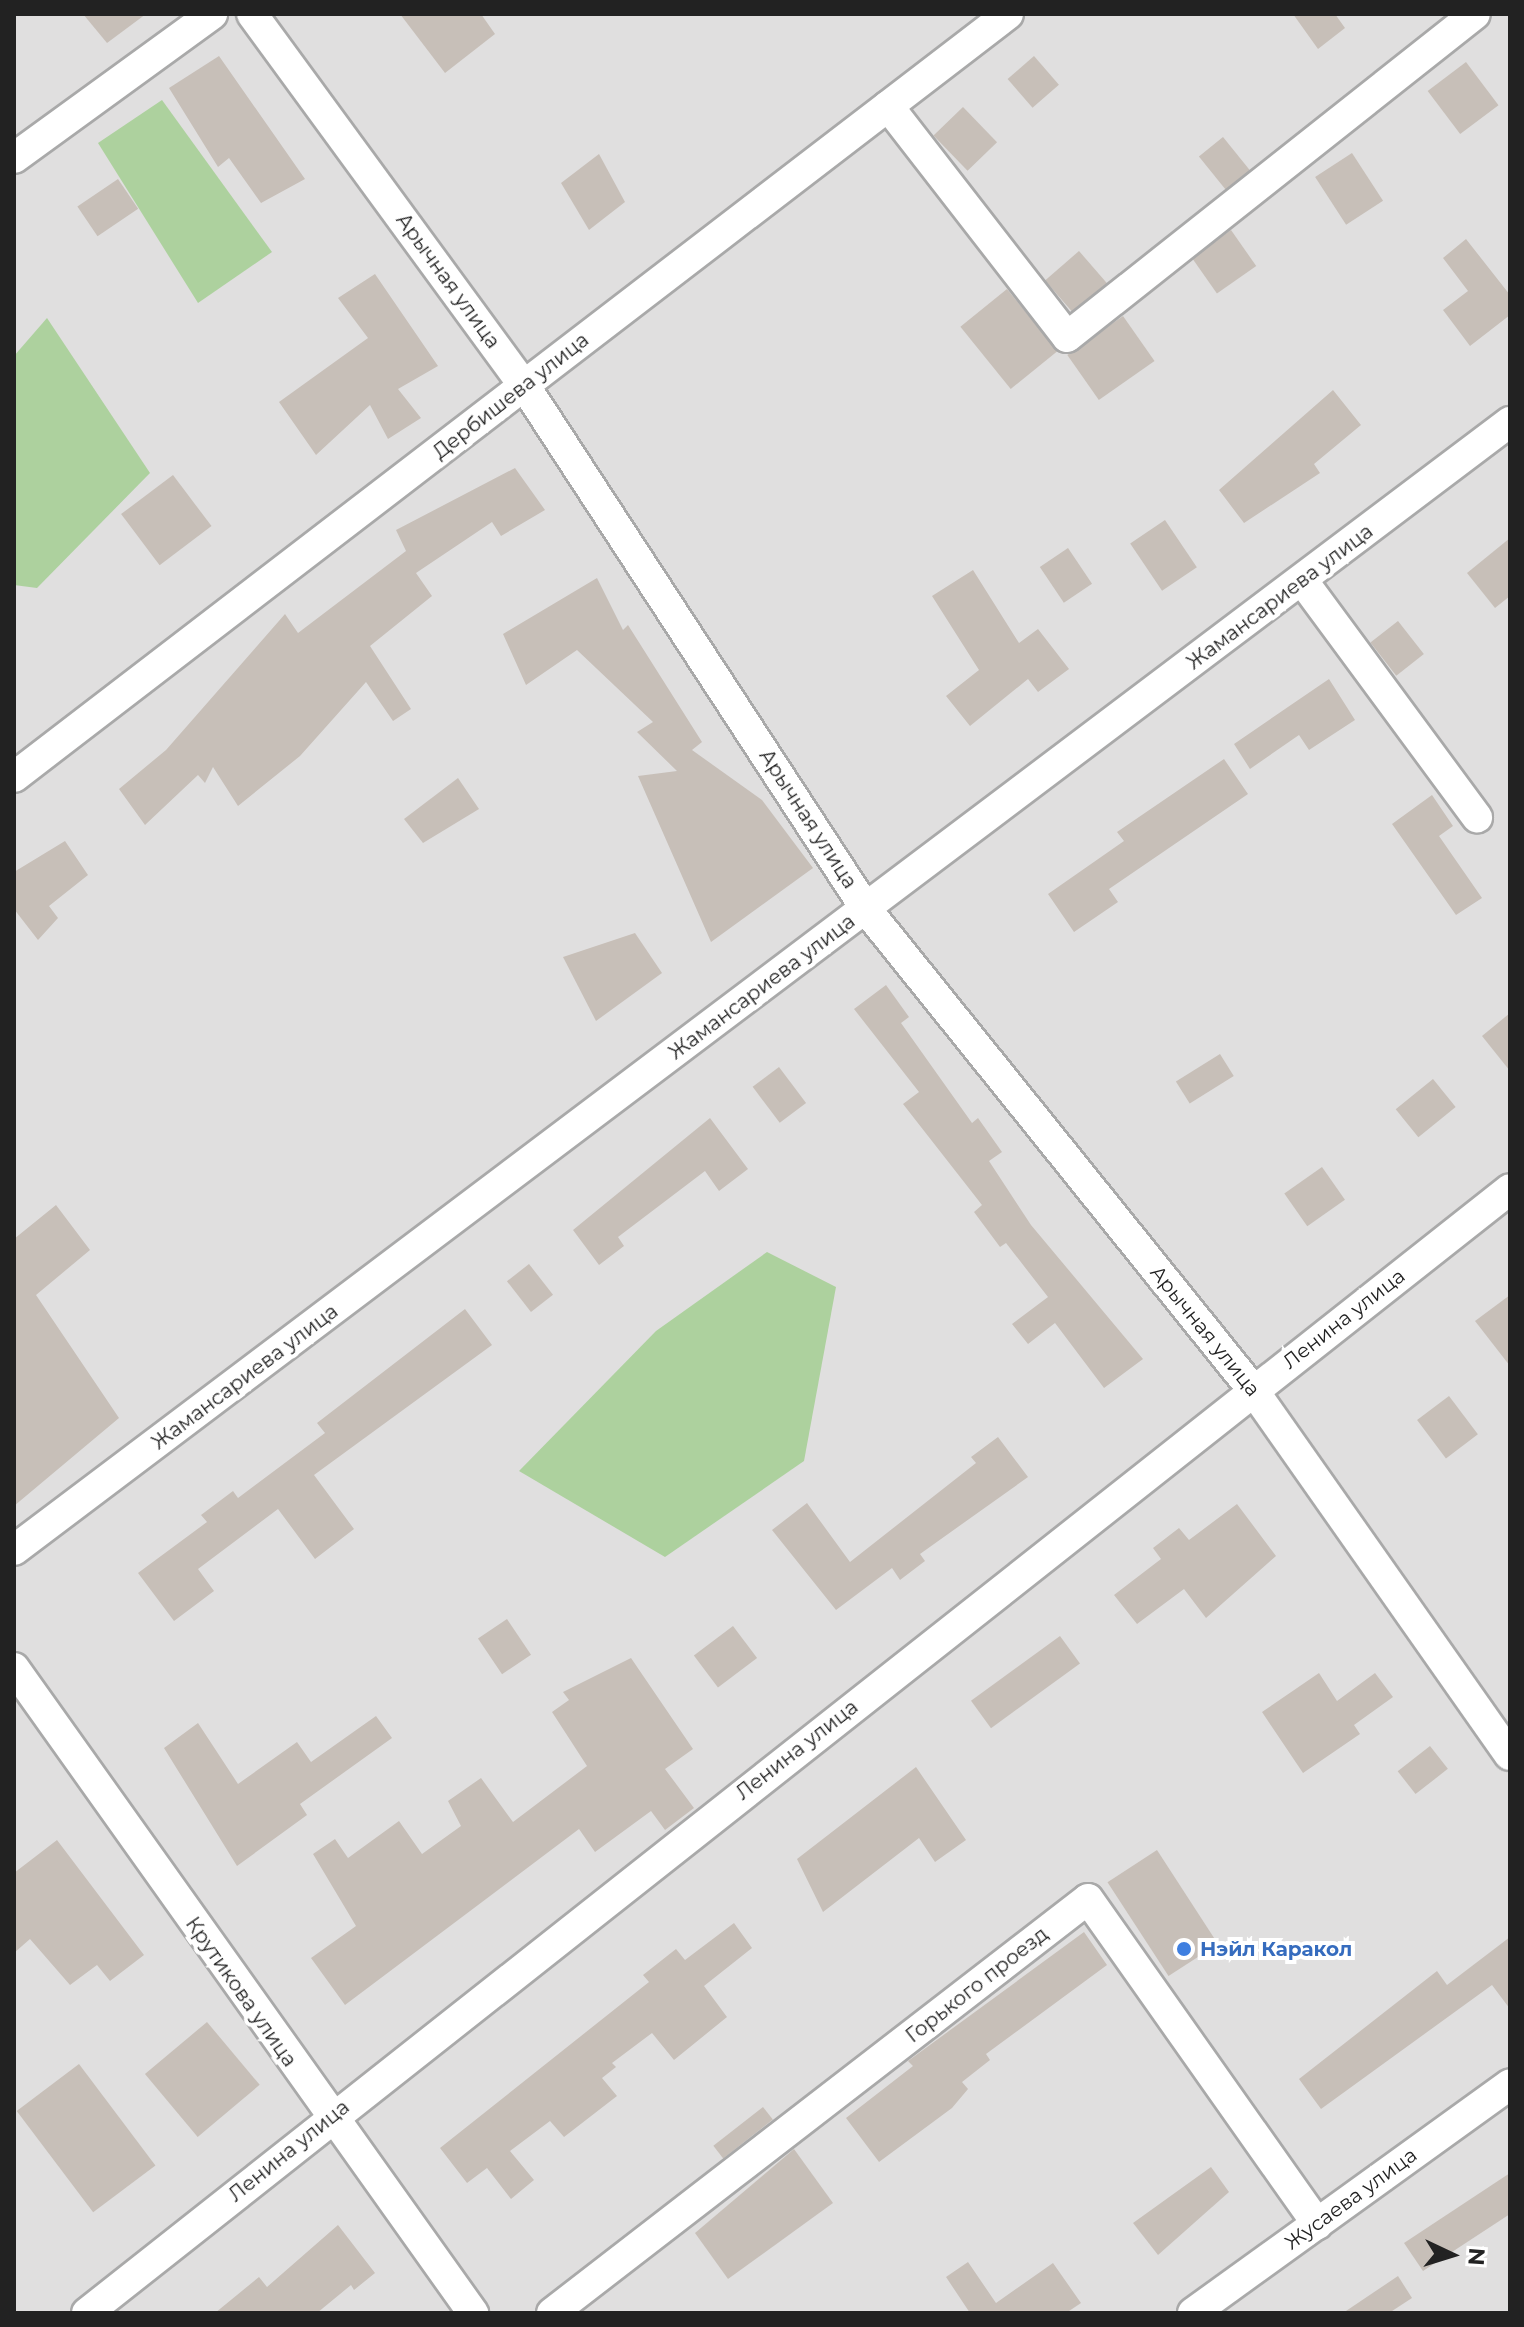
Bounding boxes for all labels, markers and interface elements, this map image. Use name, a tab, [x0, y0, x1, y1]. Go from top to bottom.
street label: Арычная улица	[391, 209, 505, 353]
street label: Дербишева улица	[428, 328, 594, 464]
street label: Жамансариева улица	[1182, 519, 1378, 675]
street label: Арычная улица	[754, 745, 862, 893]
street label: Жамансариева улица	[664, 909, 860, 1065]
street label: Арычная улица	[1145, 1261, 1265, 1401]
street label: Ленина улица	[1278, 1264, 1410, 1374]
street label: Жамансариева улица	[147, 1299, 343, 1455]
street label: Ленина улица	[731, 1695, 863, 1805]
street label: Крутикова улица	[180, 1913, 302, 2071]
street label: Горького проезд	[901, 1922, 1053, 2048]
place label: Нэйл Каракол	[1200, 1937, 1352, 1961]
marker: Нэйл Каракол	[1175, 1940, 1193, 1958]
street label: Ленина улица	[224, 2095, 354, 2207]
street label: Жусаева улица	[1280, 2143, 1422, 2255]
north arrow	[1412, 2215, 1492, 2295]
text: N	[1462, 2247, 1491, 2267]

